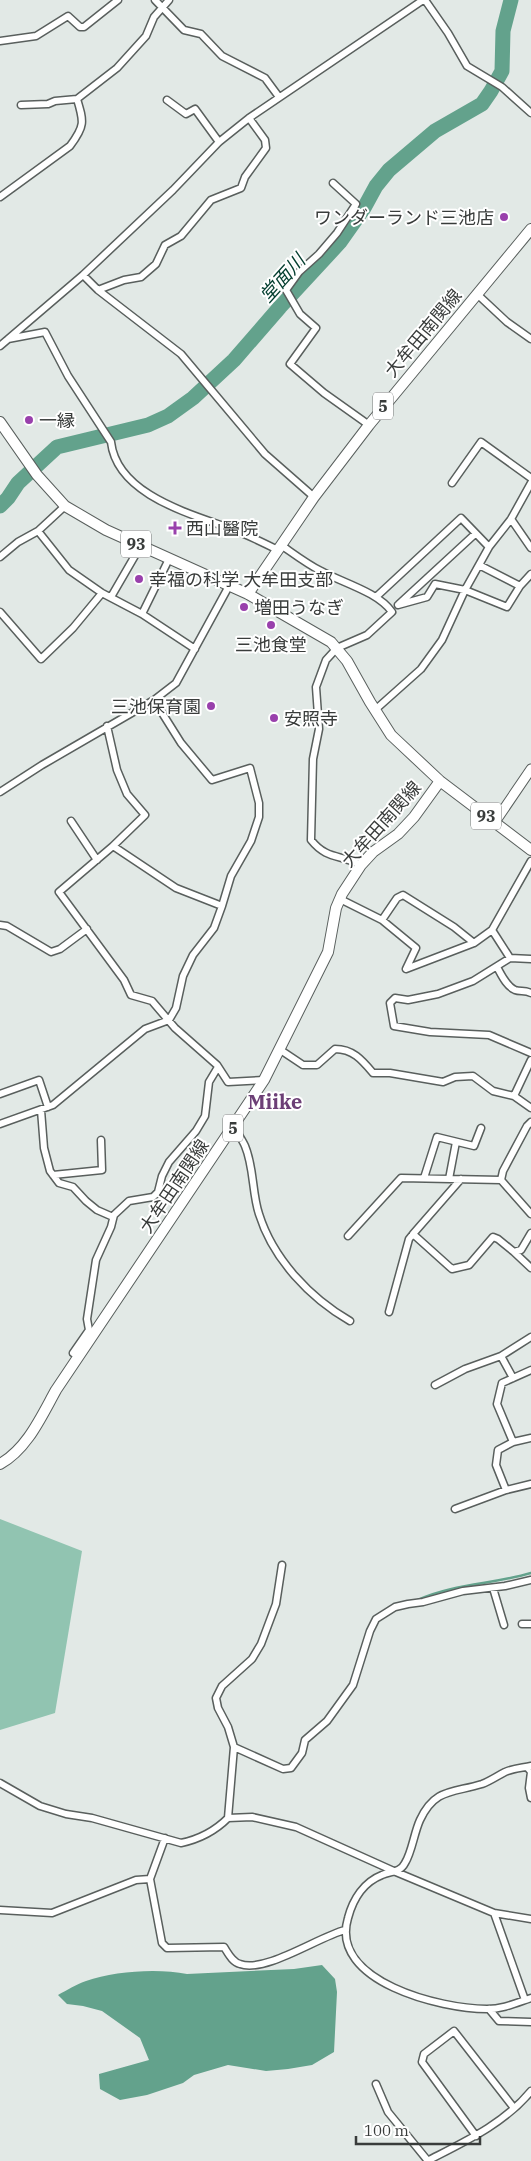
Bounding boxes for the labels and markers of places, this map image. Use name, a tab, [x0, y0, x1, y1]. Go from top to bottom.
place label: ワンダーランド三池店	[314, 206, 494, 229]
marker: ワンダーランド三池店	[498, 211, 510, 223]
place label: 一縁	[39, 409, 75, 432]
marker: 一縁	[23, 414, 35, 426]
place label: 西山醫院	[186, 517, 258, 540]
marker: 西山醫院	[168, 521, 182, 535]
place label: 幸福の科学 大牟田支部	[149, 568, 333, 591]
marker: 幸福の科学 大牟田支部	[133, 573, 145, 585]
place label: 増田うなぎ	[254, 596, 344, 619]
marker: 増田うなぎ	[238, 601, 250, 613]
marker: 三池食堂	[265, 619, 277, 631]
place label: 三池食堂	[235, 633, 307, 656]
place label: 三池保育園	[111, 695, 201, 718]
marker: 三池保育園	[205, 700, 217, 712]
place label: 安照寺	[284, 707, 338, 730]
marker: 安照寺	[268, 712, 280, 724]

